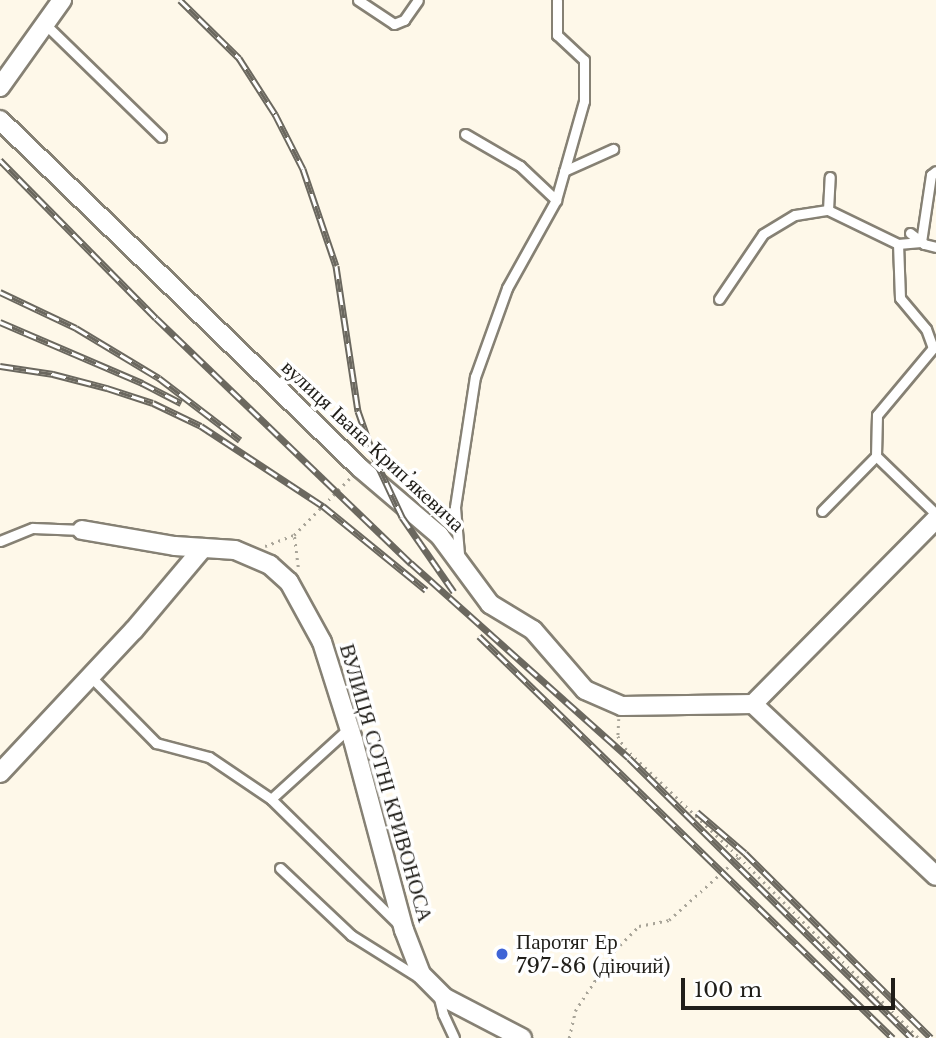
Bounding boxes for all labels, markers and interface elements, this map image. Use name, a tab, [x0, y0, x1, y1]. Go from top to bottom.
street label: вулиця Івана Крипʼякевича	[276, 355, 470, 537]
street label: ВУЛИЦЯ СОТНІ КРИВОНОСА	[334, 641, 438, 925]
place label: Паротяг Ер 797-86 (діючий)	[516, 929, 671, 979]
marker: Паротяг Ер 797-86 (діючий)	[494, 946, 510, 962]
scale bar	[684, 964, 898, 1008]
text: 100 m	[694, 977, 762, 1003]

